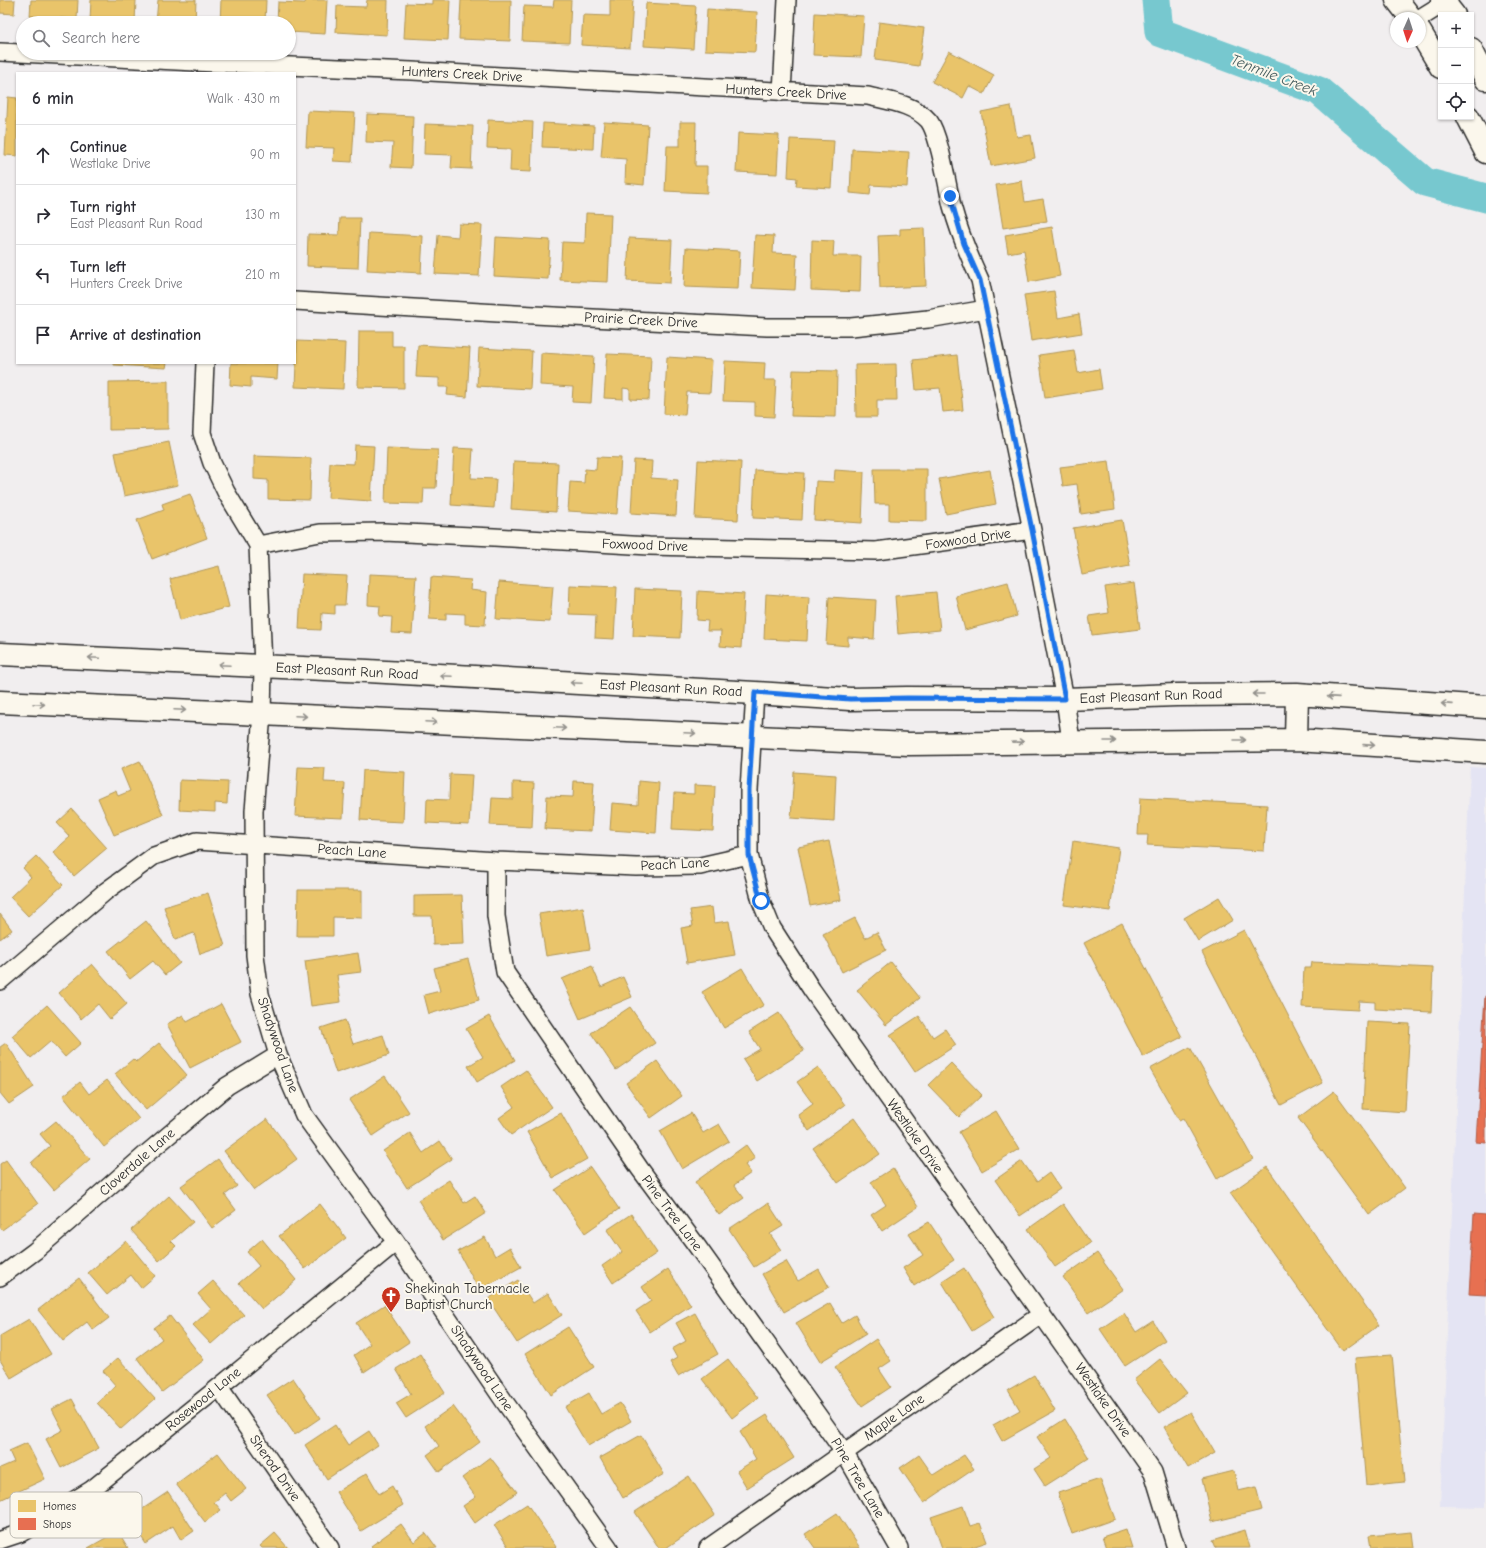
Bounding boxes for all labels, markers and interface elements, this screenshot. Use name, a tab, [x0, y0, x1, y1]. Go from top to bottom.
north arrow	[1390, 12, 1426, 48]
map controls	[1438, 12, 1474, 120]
button: +	[1438, 12, 1474, 48]
search box	[16, 16, 296, 60]
icon: search	[30, 27, 52, 49]
text: Search here	[62, 29, 140, 47]
button: −	[1438, 48, 1474, 84]
water label: Tenmile Creek	[1228, 50, 1320, 100]
street label: Hunters Creek Drive	[401, 62, 523, 86]
street label: Hunters Creek Drive	[725, 80, 847, 104]
button: locate	[1438, 84, 1474, 120]
text: 6 min	[32, 89, 74, 108]
text: Walk · 430 m	[207, 91, 280, 106]
text: Continue	[70, 138, 127, 156]
icon: ahead	[32, 144, 54, 166]
text: 90 m	[250, 147, 280, 162]
text: Westlake Drive	[70, 156, 150, 171]
route end	[941, 187, 959, 205]
text: Turn right	[70, 198, 136, 216]
icon: right	[32, 204, 54, 226]
text: 130 m	[245, 207, 280, 222]
text: East Pleasant Run Road	[70, 216, 203, 231]
text: Turn left	[70, 258, 126, 276]
icon: left	[32, 264, 54, 286]
text: 210 m	[245, 267, 280, 282]
text: Hunters Creek Drive	[70, 276, 183, 291]
street label: Prairie Creek Drive	[584, 309, 698, 331]
icon: arrive	[32, 324, 54, 346]
text: Arrive at destination	[70, 326, 201, 344]
street label: Foxwood Drive	[924, 525, 1012, 553]
street label: Foxwood Drive	[602, 535, 688, 555]
one-way arrow	[88, 655, 101, 662]
street label: East Pleasant Run Road	[275, 659, 419, 683]
one-way arrow	[218, 661, 231, 668]
one-way arrow	[440, 672, 453, 679]
street label: East Pleasant Run Road	[599, 676, 743, 700]
one-way arrow	[570, 679, 583, 686]
street label: East Pleasant Run Road	[1079, 685, 1223, 707]
one-way arrow	[1252, 690, 1265, 698]
one-way arrow	[1327, 693, 1340, 700]
one-way arrow	[32, 700, 45, 708]
one-way arrow	[1441, 701, 1454, 708]
one-way arrow	[173, 707, 186, 714]
one-way arrow	[294, 712, 307, 719]
one-way arrow	[424, 718, 437, 725]
one-way arrow	[553, 724, 566, 731]
one-way arrow	[683, 730, 696, 737]
one-way arrow	[1233, 736, 1246, 744]
one-way arrow	[1103, 737, 1116, 745]
one-way arrow	[1011, 738, 1024, 746]
one-way arrow	[1363, 741, 1376, 748]
street label: Peach Lane	[317, 840, 387, 862]
street label: Peach Lane	[640, 854, 710, 874]
route start	[752, 892, 770, 910]
street label: Shadywood Lane	[254, 995, 302, 1095]
street label: Westlake Drive	[883, 1096, 947, 1176]
street label: Cloverdale Lane	[96, 1124, 178, 1200]
street label: Pine Tree Lane	[638, 1172, 706, 1254]
place label: Shekinah Tabernacle Baptist Church	[405, 1280, 529, 1313]
church icon: Shekinah Tabernacle Baptist Church	[380, 1285, 402, 1313]
street label: Shadywood Lane	[447, 1322, 517, 1414]
street label: Westlake Drive	[1071, 1360, 1135, 1440]
street label: Rosewood Lane	[162, 1363, 244, 1435]
street label: Maple Lane	[860, 1390, 928, 1444]
street label: Sherod Drive	[246, 1432, 304, 1504]
street label: Pine Tree Lane	[827, 1435, 889, 1521]
legend	[10, 1492, 142, 1538]
text: Homes	[43, 1500, 76, 1513]
text: Shops	[43, 1518, 72, 1531]

